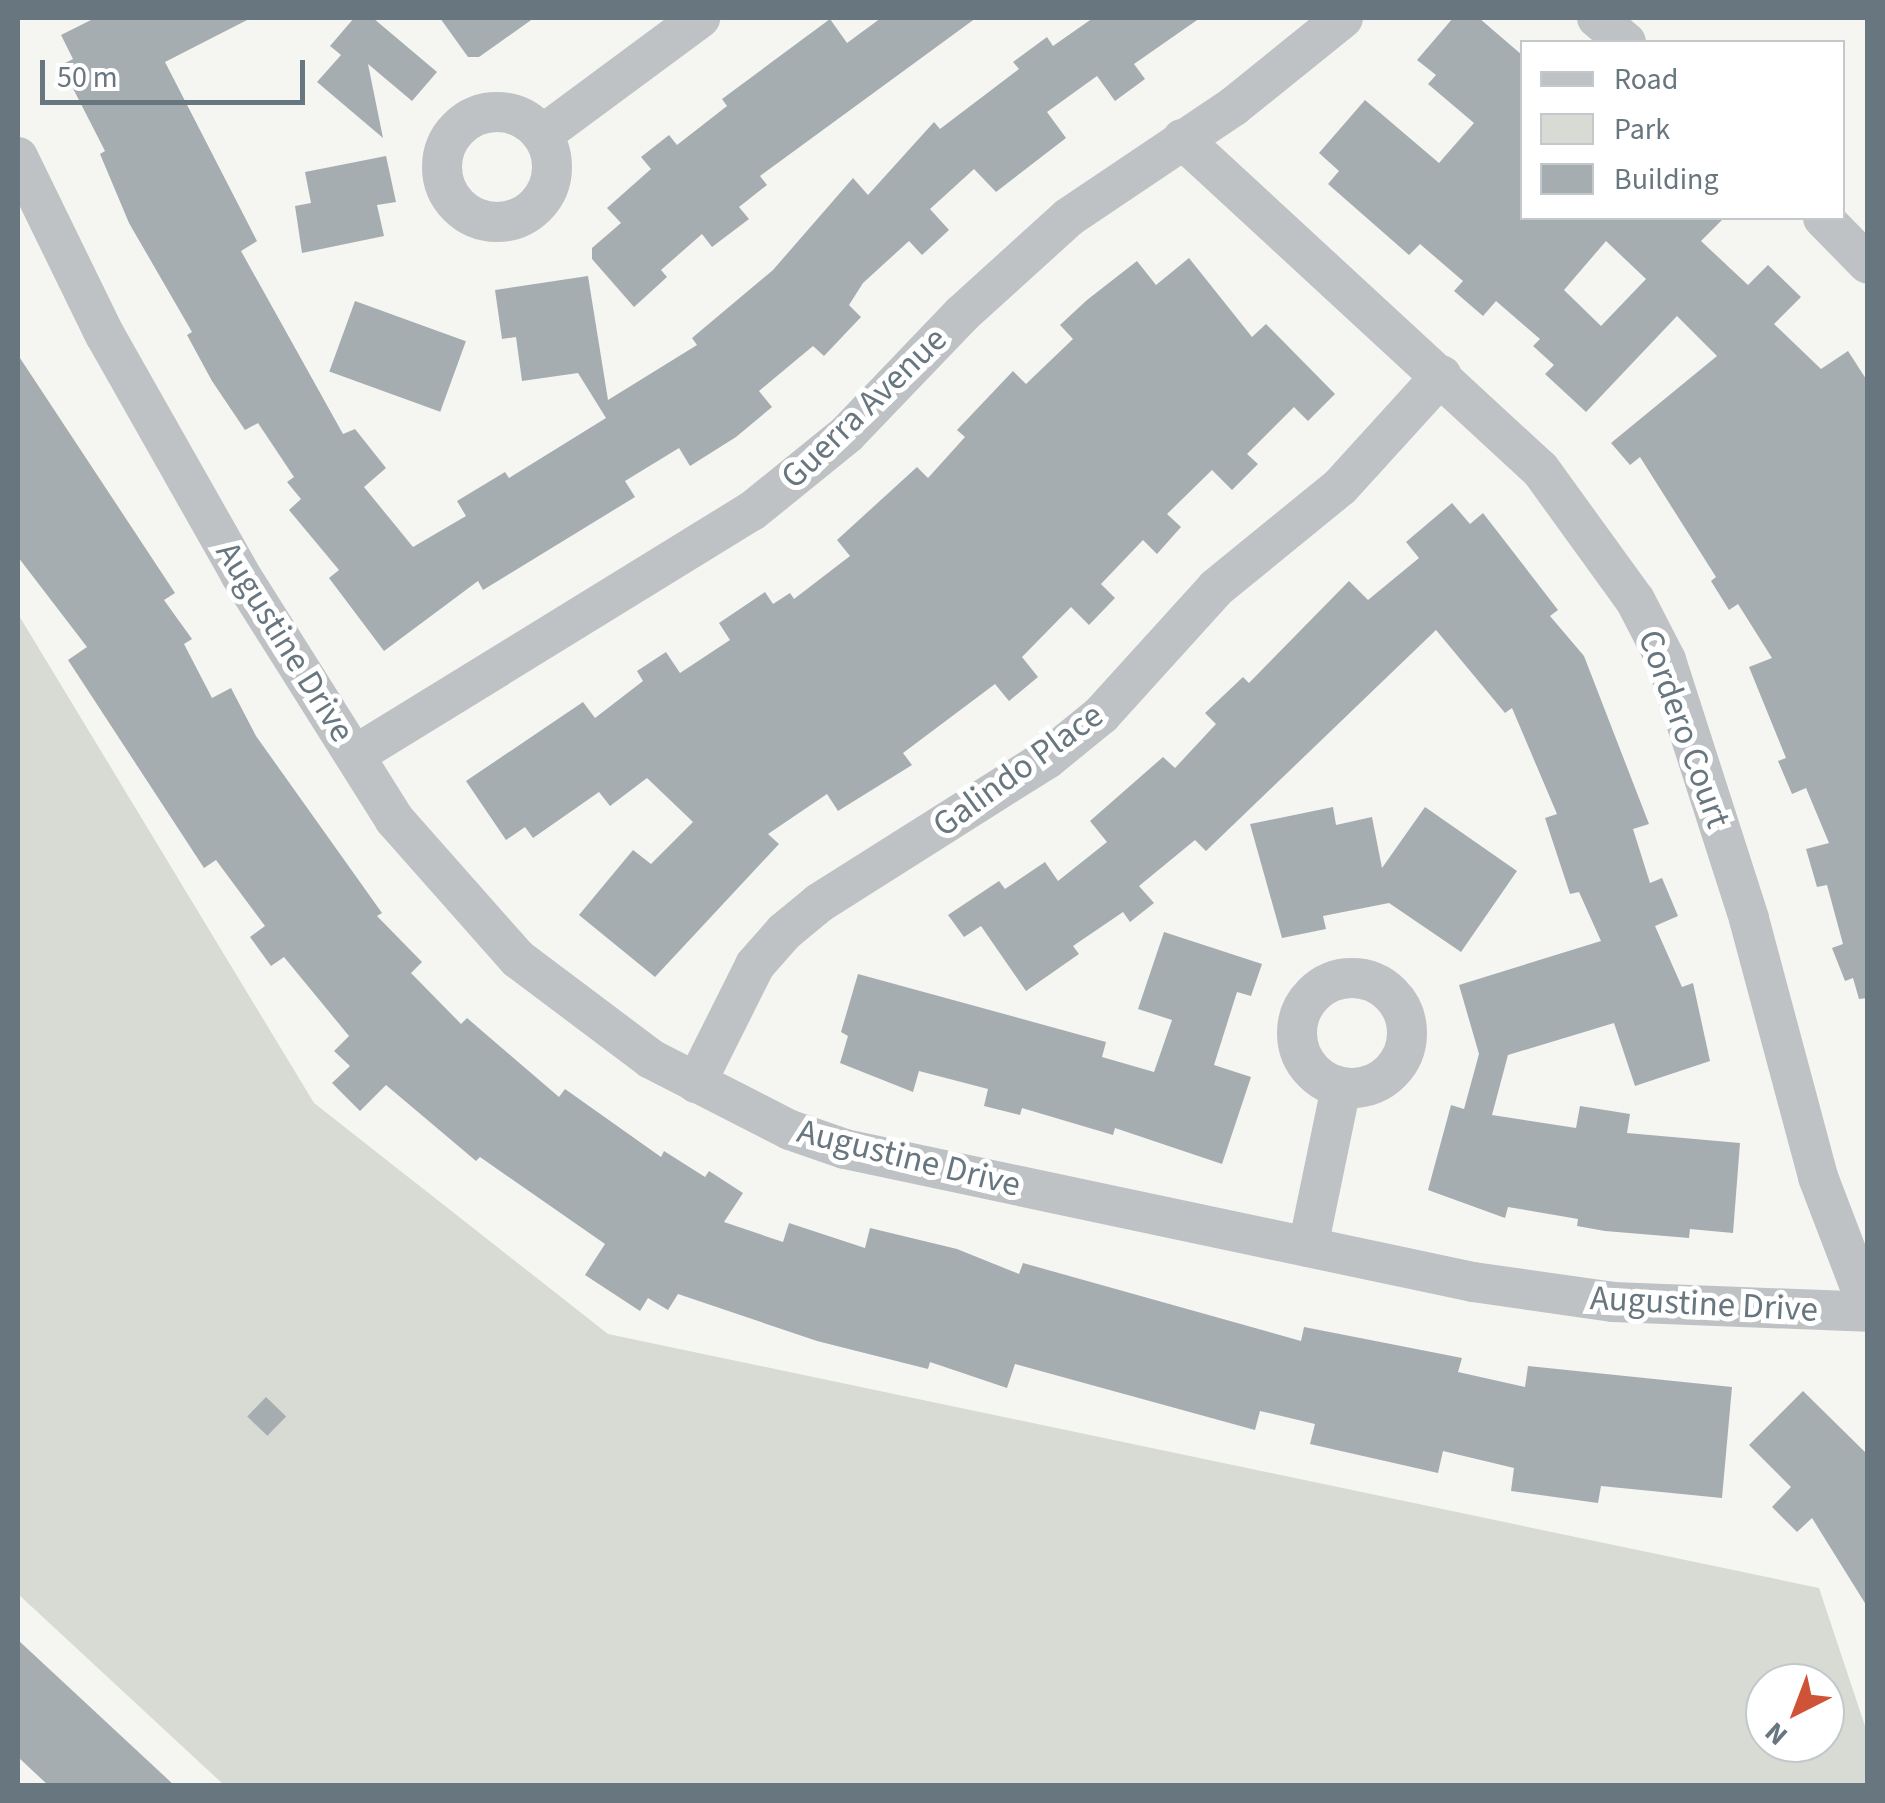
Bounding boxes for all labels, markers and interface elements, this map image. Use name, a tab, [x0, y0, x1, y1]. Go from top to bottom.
scale bar	[45, 40, 310, 102]
legend	[1520, 40, 1845, 220]
text: 50 m	[57, 56, 118, 99]
text: Road	[1614, 58, 1678, 101]
text: Park	[1614, 108, 1670, 151]
text: Building	[1614, 158, 1719, 201]
street label: Guerra Avenue	[772, 319, 956, 497]
street label: Augustine Drive	[207, 534, 363, 750]
street label: Cordero Court	[1629, 624, 1739, 834]
street label: Galindo Place	[925, 694, 1111, 846]
street label: Augustine Drive	[793, 1110, 1025, 1206]
street label: Augustine Drive	[1589, 1277, 1819, 1331]
north arrow	[1745, 1663, 1845, 1763]
text: N	[1756, 1713, 1797, 1755]

